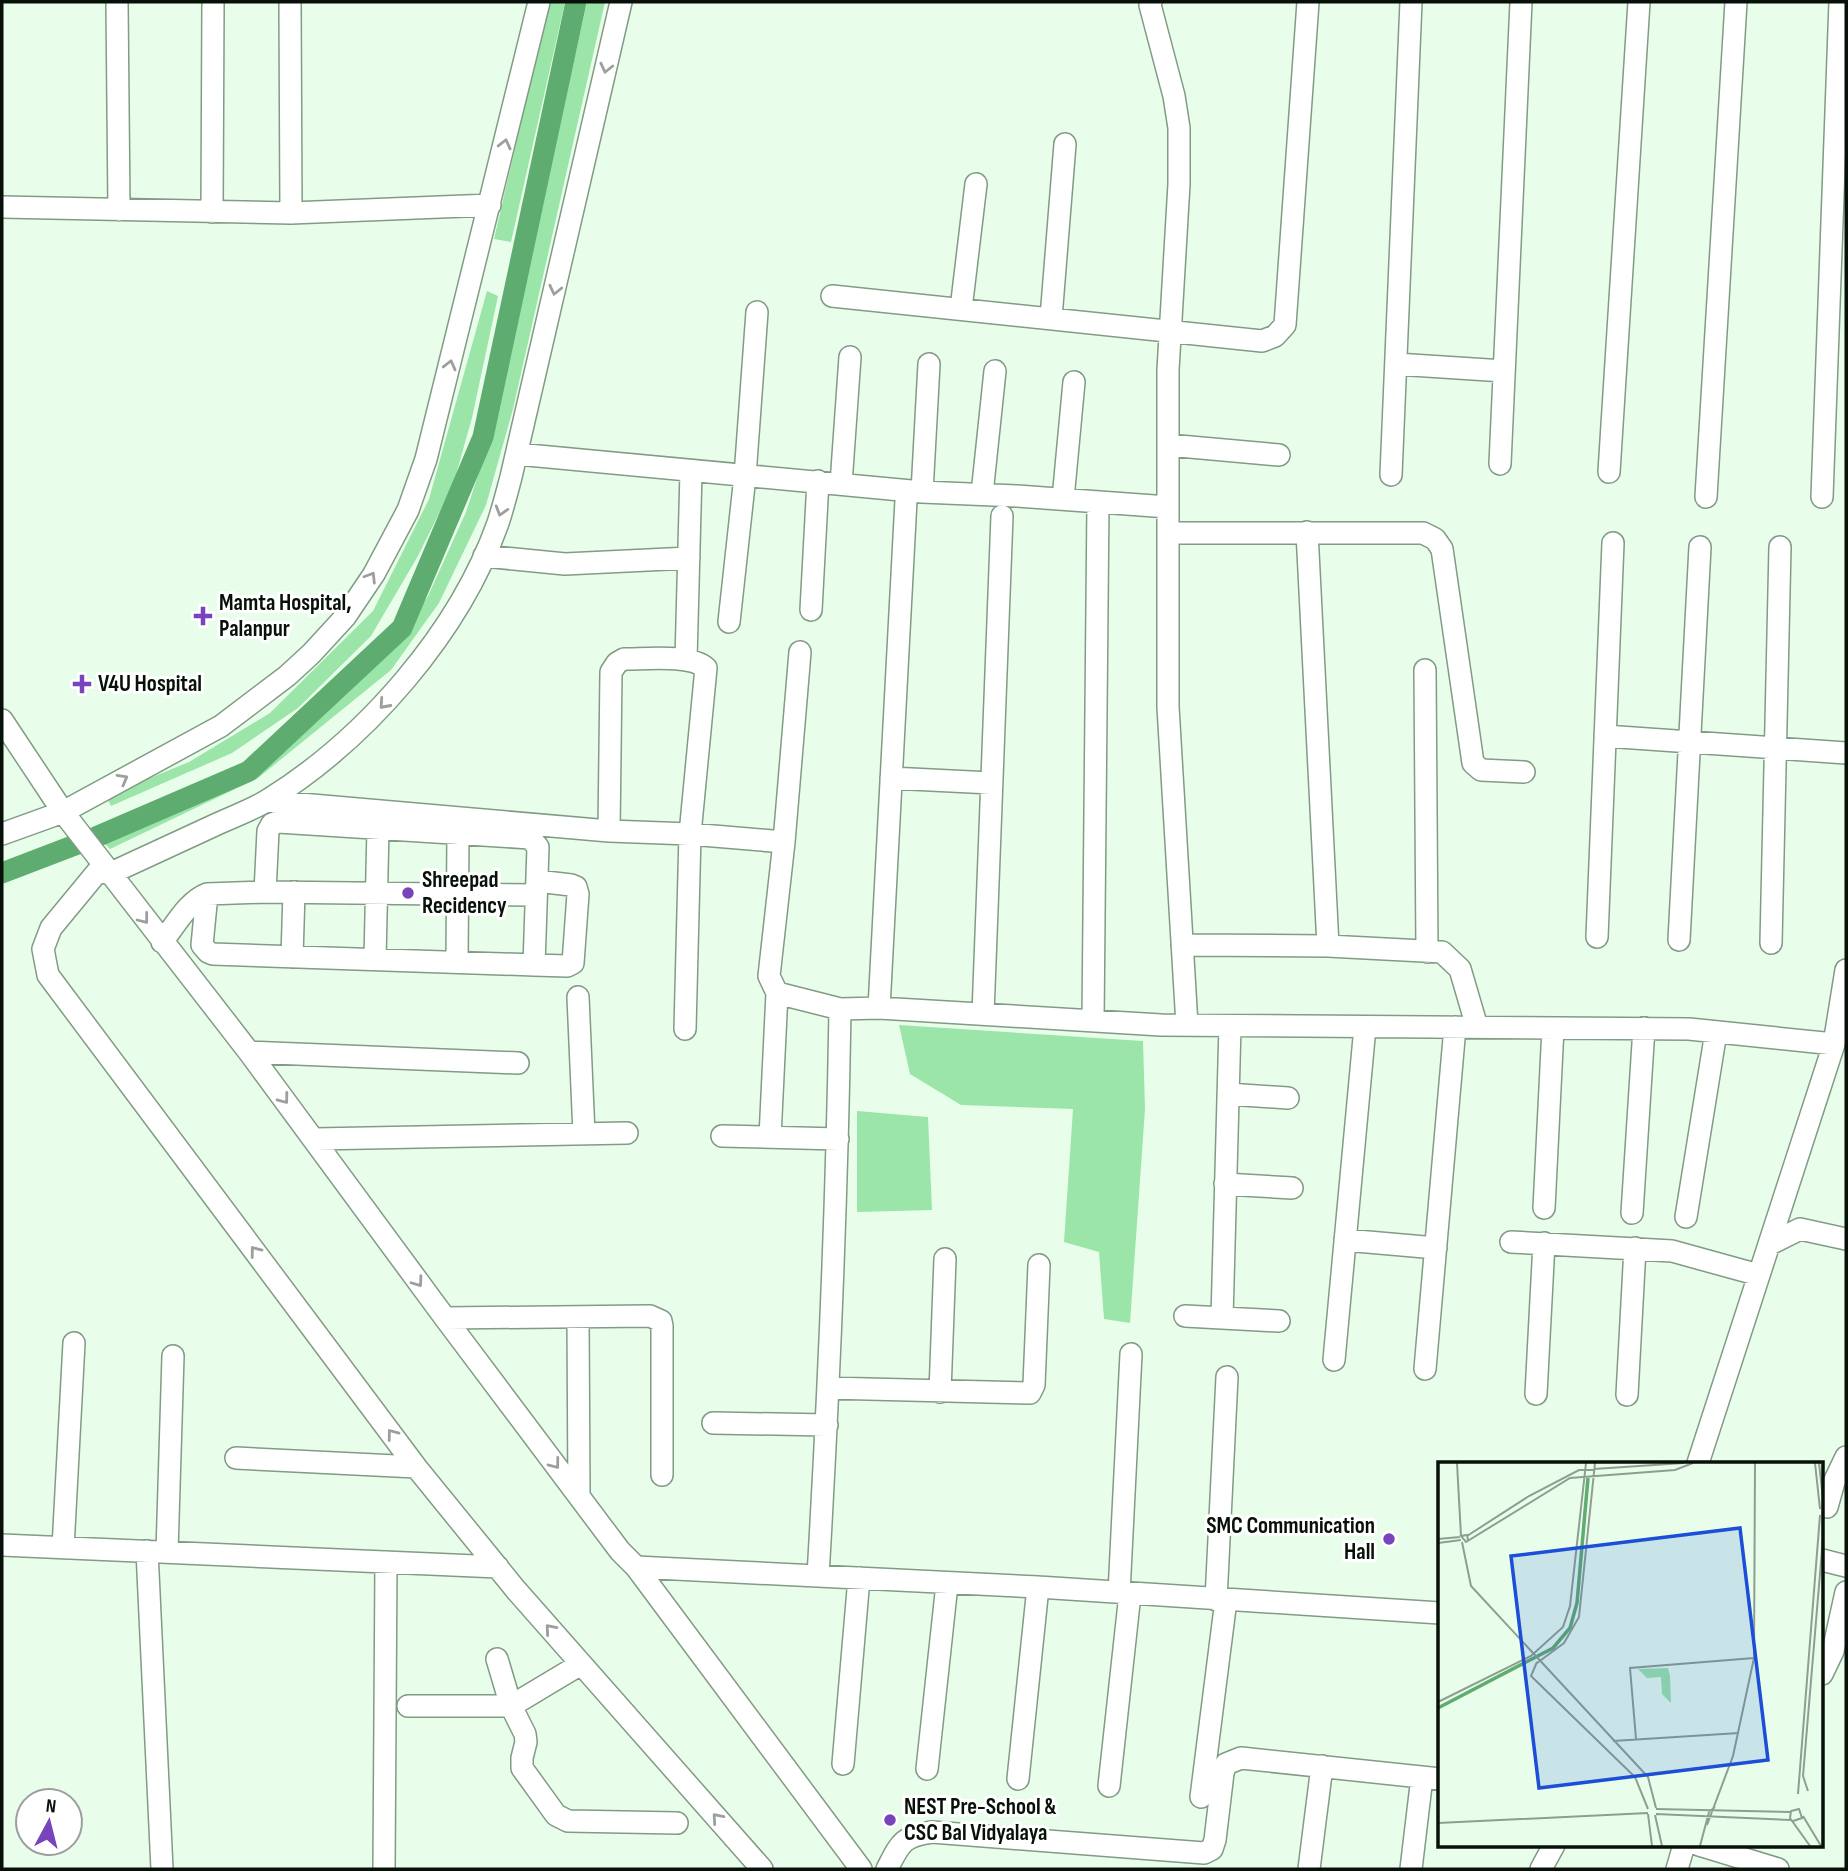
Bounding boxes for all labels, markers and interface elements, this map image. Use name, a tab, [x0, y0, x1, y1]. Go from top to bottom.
one-way arrow	[600, 62, 614, 74]
one-way arrow	[497, 138, 511, 150]
one-way arrow	[549, 284, 563, 296]
one-way arrow	[442, 359, 456, 371]
one-way arrow	[495, 505, 510, 517]
one-way arrow	[363, 571, 376, 584]
place label: Mamta Hospital, Palanpur	[219, 589, 352, 643]
marker: Mamta Hospital, Palanpur	[193, 606, 213, 626]
place label: V4U Hospital	[98, 670, 202, 698]
marker: V4U Hospital	[72, 674, 92, 694]
one-way arrow	[379, 695, 392, 708]
one-way arrow	[116, 774, 128, 788]
place label: Shreepad Recidency	[422, 866, 507, 920]
marker: Shreepad Recidency	[400, 885, 416, 901]
one-way arrow	[136, 912, 149, 924]
one-way arrow	[276, 1091, 288, 1103]
one-way arrow	[251, 1247, 264, 1259]
one-way arrow	[410, 1274, 423, 1287]
one-way arrow	[387, 1429, 400, 1441]
one-way arrow	[546, 1456, 559, 1469]
inset map	[1438, 1462, 1824, 1846]
place label: SMC Communication Hall	[1206, 1512, 1375, 1566]
marker: SMC Communication Hall	[1381, 1531, 1397, 1547]
one-way arrow	[546, 1624, 558, 1637]
north arrow	[14, 1787, 84, 1857]
place label: NEST Pre-School & CSC Bal Vidyalaya	[904, 1793, 1057, 1847]
text: N	[44, 1795, 57, 1819]
marker: NEST Pre-School & CSC Bal Vidyalaya	[882, 1812, 898, 1828]
one-way arrow	[713, 1813, 725, 1826]

